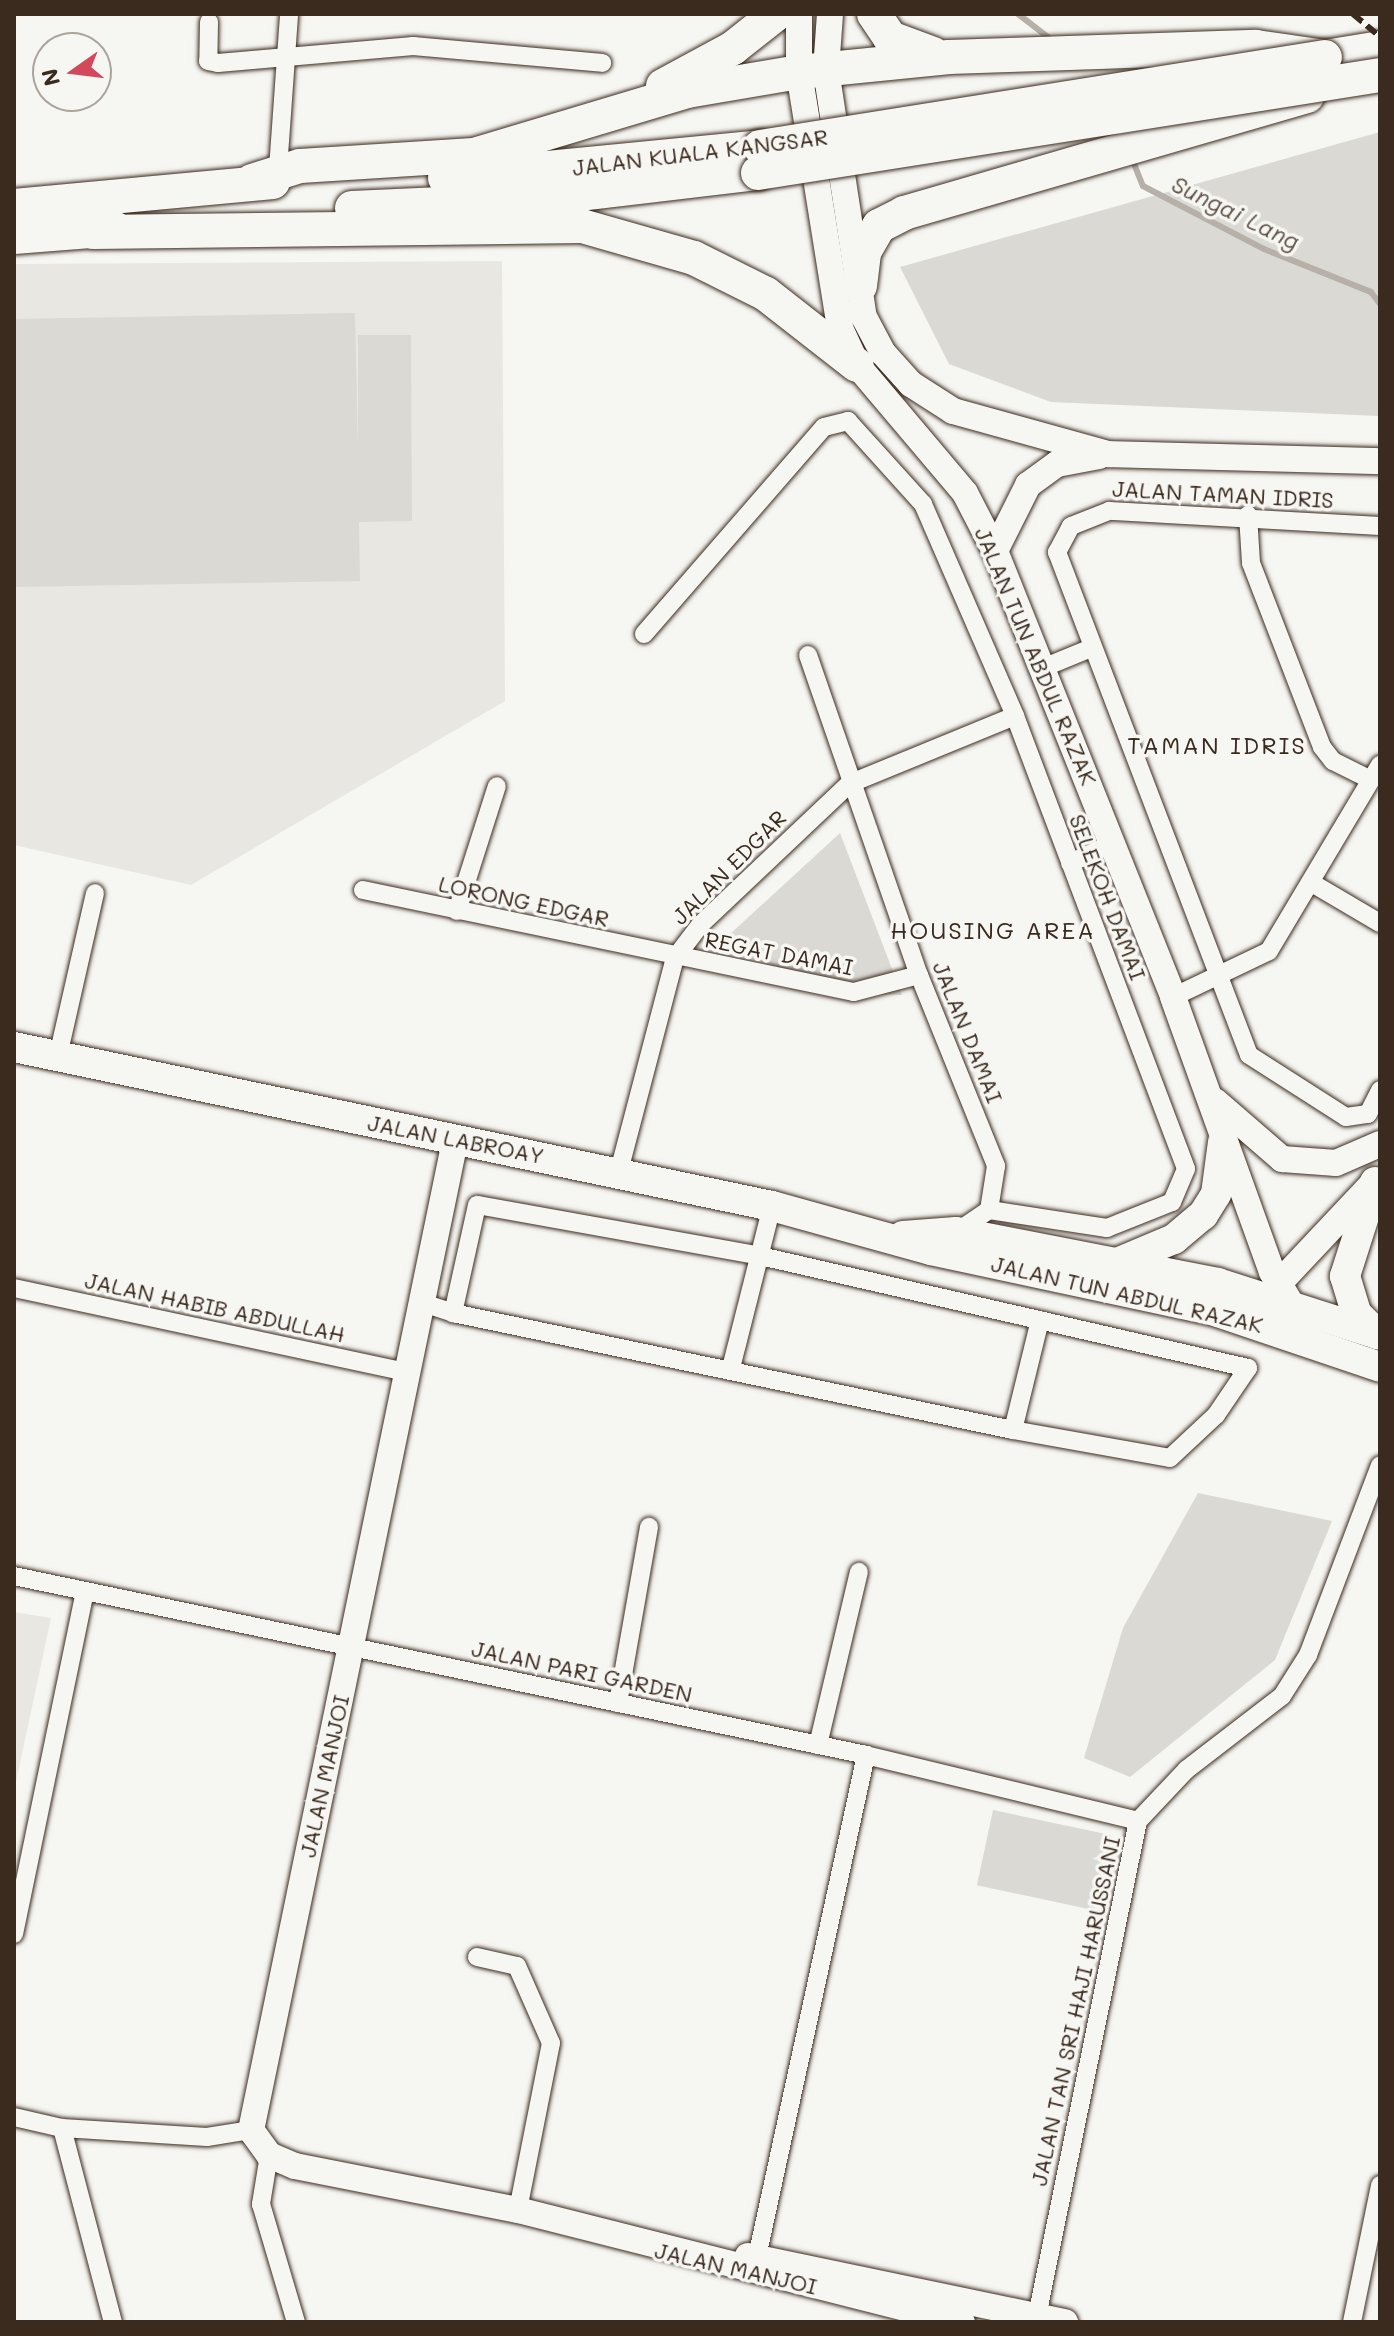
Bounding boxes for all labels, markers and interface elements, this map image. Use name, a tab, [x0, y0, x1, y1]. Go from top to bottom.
north arrow	[32, 32, 112, 112]
text: N	[34, 66, 66, 89]
street label: JALAN KUALA KANGSAR	[571, 123, 829, 181]
water label: Sungai Lang	[1167, 169, 1305, 255]
street label: JALAN TAMAN IDRIS	[1112, 475, 1334, 513]
street label: JALAN TUN ABDUL RAZAK	[970, 523, 1102, 789]
district label: TAMAN IDRIS	[1127, 731, 1307, 759]
street label: JALAN EDGAR	[666, 804, 792, 930]
street label: SELEKOH DAMAI	[1064, 810, 1152, 984]
street label: LORONG EDGAR	[436, 870, 612, 932]
district label: HOUSING AREA	[890, 916, 1096, 944]
street label: REGAT DAMAI	[703, 926, 855, 980]
street label: JALAN DAMAI	[928, 957, 1008, 1107]
street label: JALAN LABROAY	[366, 1109, 546, 1169]
street label: JALAN TUN ABDUL RAZAK	[989, 1250, 1265, 1338]
street label: JALAN HABIB ABDULLAH	[83, 1267, 347, 1347]
street label: JALAN PARI GARDEN	[469, 1635, 695, 1707]
street label: JALAN MANJOI	[294, 1692, 354, 1860]
street label: JALAN TAN SRI HAJI HARUSSANI	[1025, 1834, 1125, 2188]
street label: JALAN MANJOI	[652, 2237, 820, 2299]

